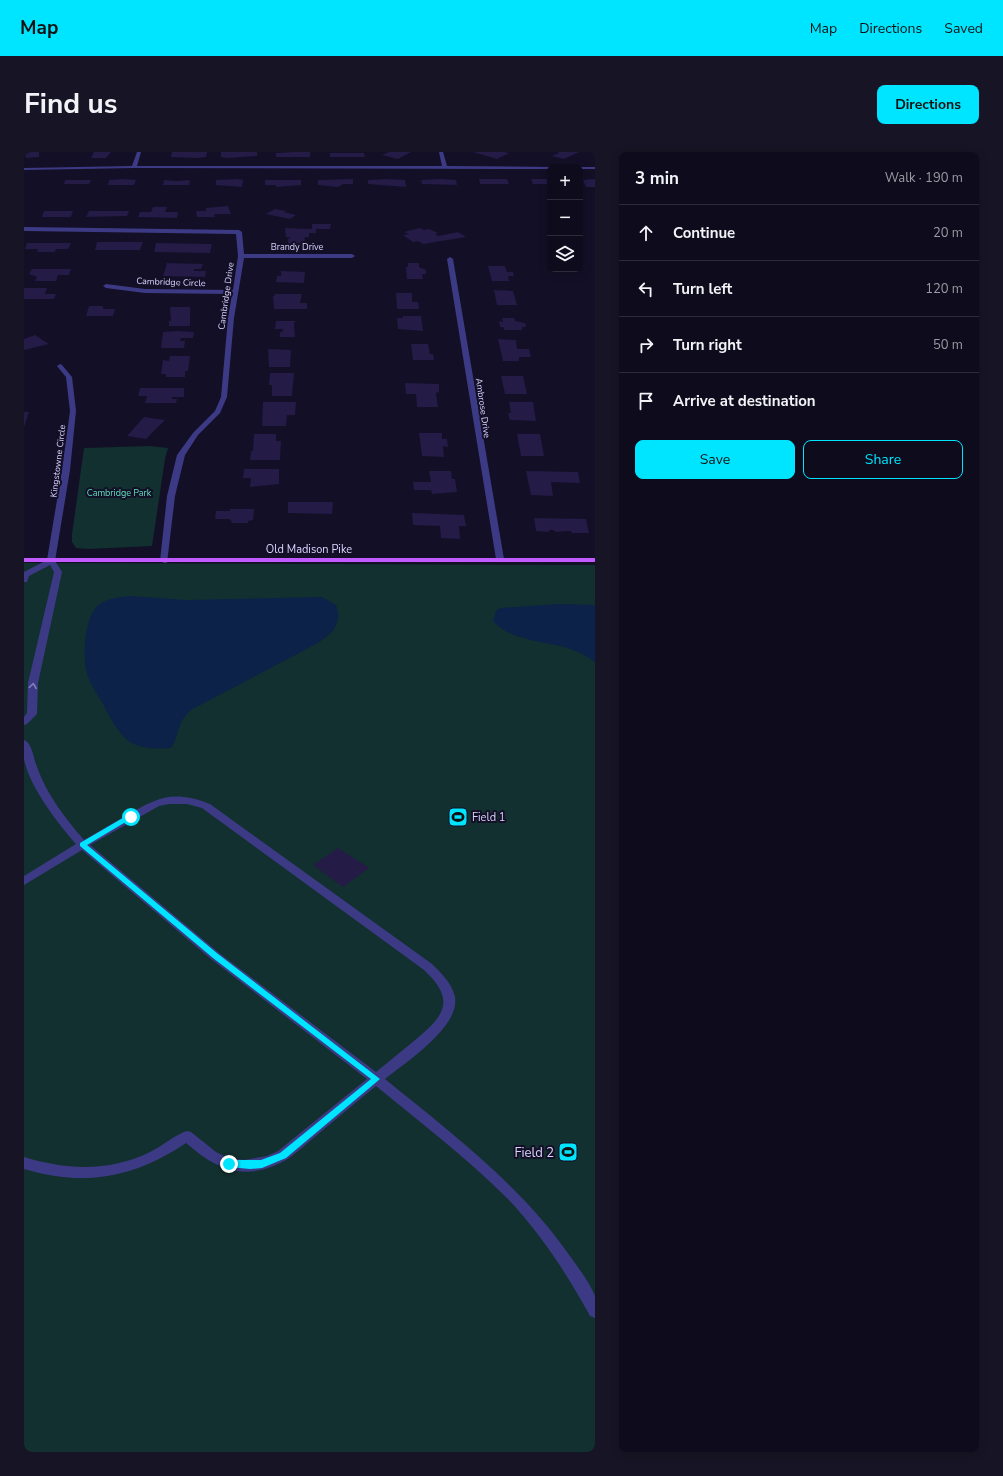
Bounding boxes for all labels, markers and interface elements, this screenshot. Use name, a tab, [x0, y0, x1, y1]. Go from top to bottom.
text: Map	[20, 15, 58, 41]
text: Map	[810, 19, 837, 38]
text: Directions	[859, 19, 922, 38]
text: Saved	[944, 19, 983, 38]
text: Find us	[24, 85, 118, 123]
button: Directions	[877, 85, 979, 124]
map controls	[547, 164, 583, 272]
button: +	[547, 164, 583, 200]
text: 3 min	[635, 167, 679, 190]
text: Walk · 190 m	[885, 169, 963, 187]
button: −	[547, 200, 583, 236]
icon: ahead	[635, 222, 657, 244]
text: Continue	[673, 223, 735, 243]
text: 20 m	[933, 224, 963, 242]
button: layers	[547, 236, 583, 272]
street label: Brandy Drive	[271, 241, 324, 253]
street label: Cambridge Drive	[215, 261, 237, 330]
street label: Cambridge Circle	[136, 275, 206, 289]
icon: left	[635, 278, 657, 300]
text: Turn left	[673, 279, 732, 299]
text: 120 m	[925, 280, 963, 298]
icon: right	[635, 334, 657, 356]
text: Turn right	[673, 335, 742, 355]
text: 50 m	[933, 336, 963, 354]
street label: Ambrose Drive	[473, 377, 493, 439]
icon: arrive	[635, 390, 657, 412]
text: Arrive at destination	[673, 391, 816, 411]
street label: Kingstowne Circle	[48, 424, 68, 498]
button: Save	[635, 440, 795, 479]
button: Share	[803, 440, 963, 479]
park label: Cambridge Park	[87, 487, 152, 499]
street label: Old Madison Pike	[266, 542, 352, 557]
one-way arrow	[28, 683, 37, 689]
sports icon: Field 1	[447, 806, 469, 828]
route start	[122, 808, 140, 826]
place label: Field 1	[472, 810, 505, 825]
sports icon: Field 2	[557, 1141, 579, 1163]
place label: Field 2	[514, 1144, 554, 1162]
route end	[220, 1155, 238, 1173]

